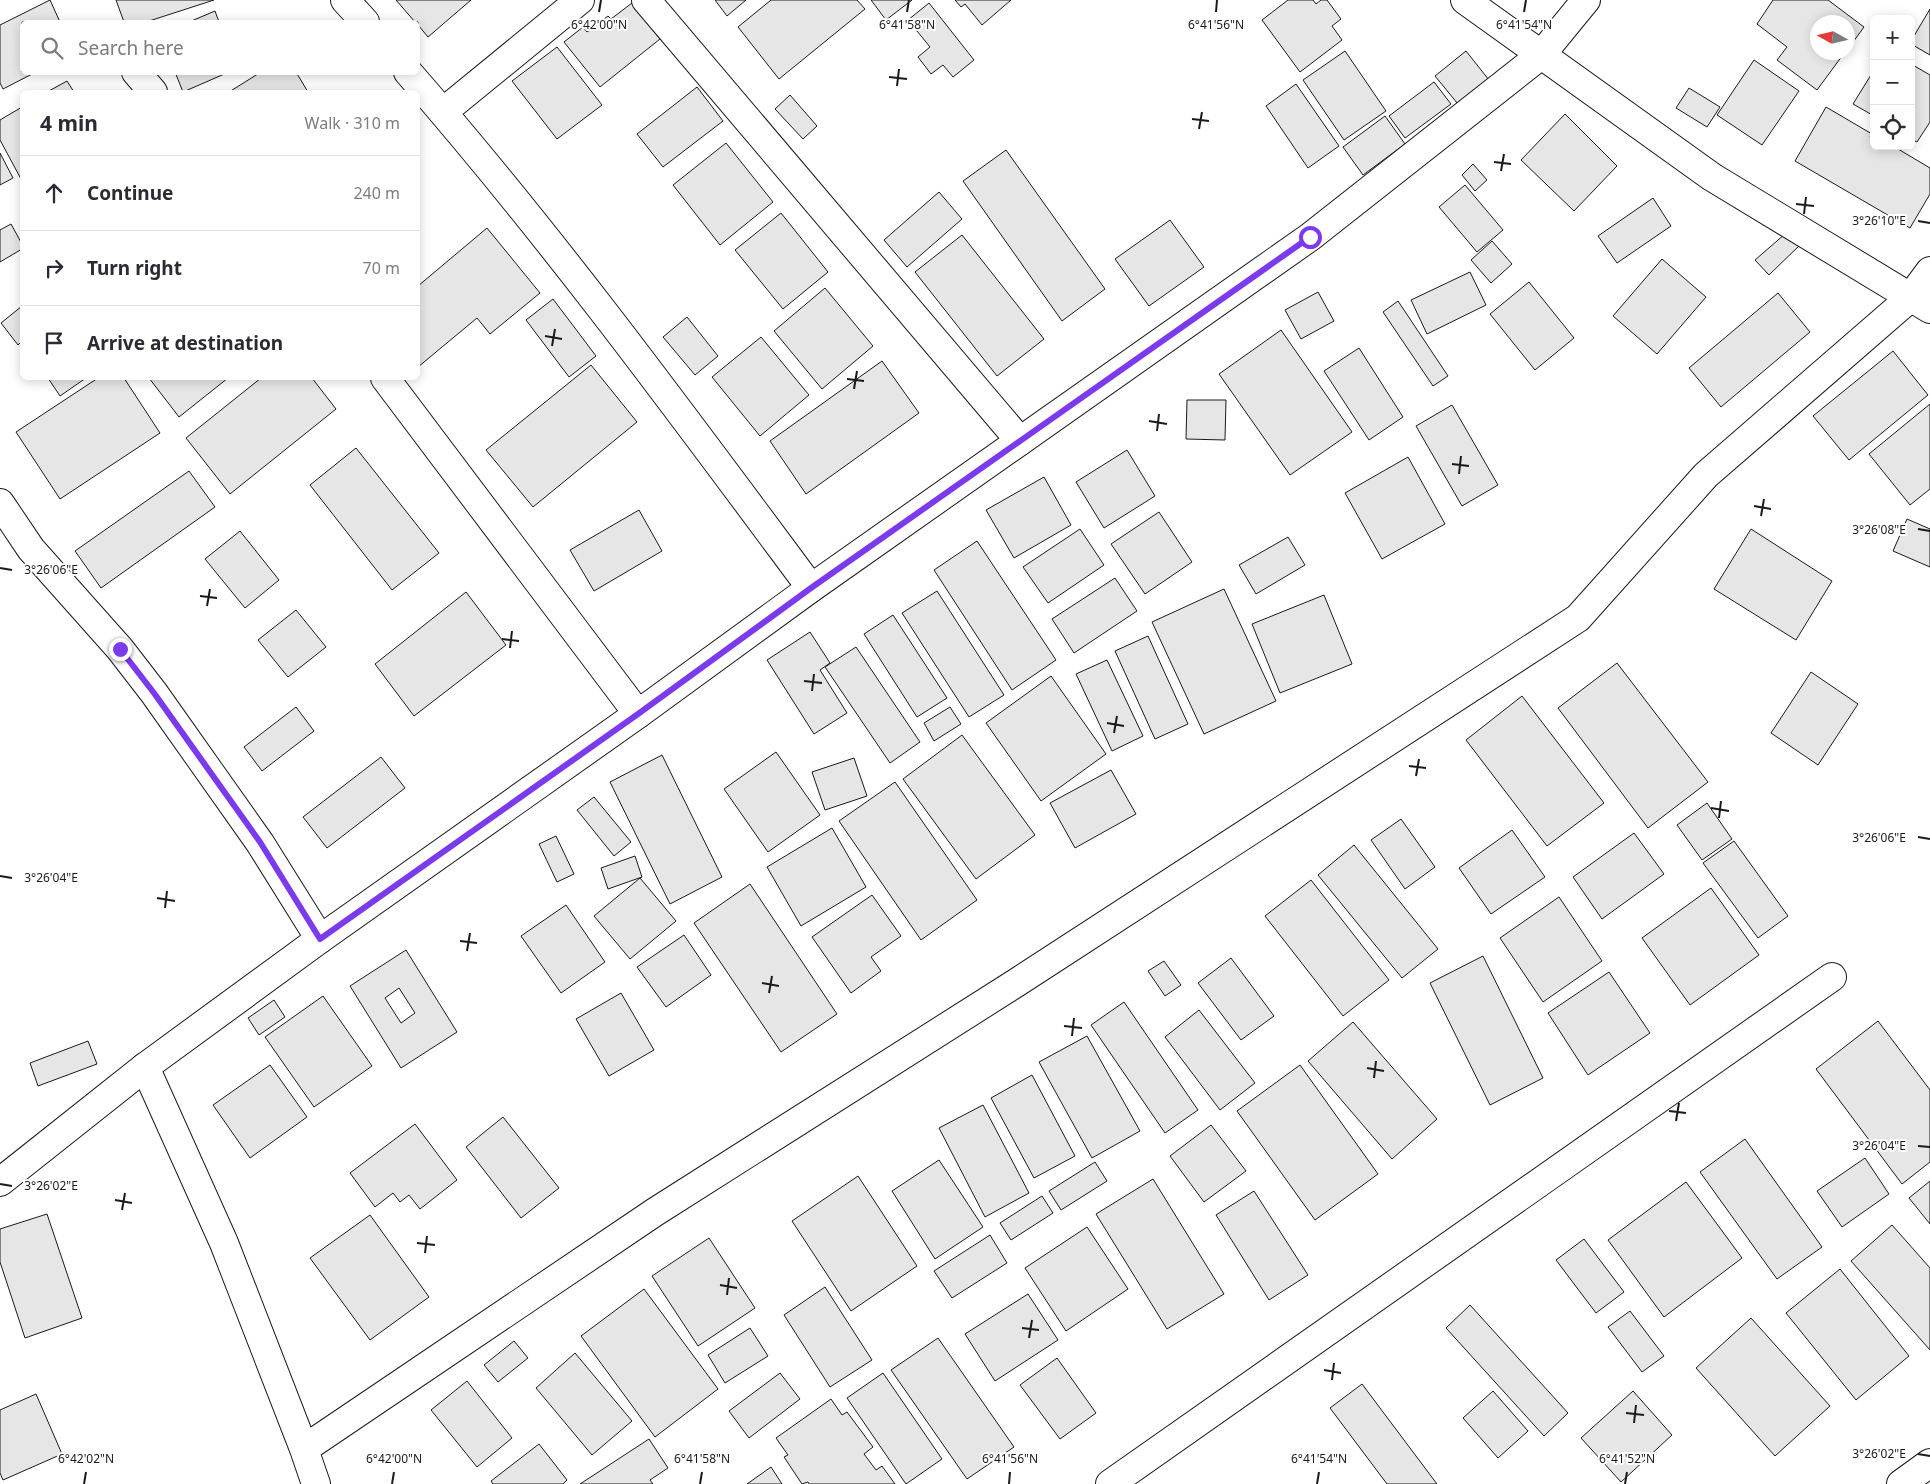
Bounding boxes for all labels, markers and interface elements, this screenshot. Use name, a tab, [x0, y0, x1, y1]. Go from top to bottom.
north arrow	[1810, 15, 1855, 60]
map controls	[1870, 15, 1915, 150]
button: +	[1870, 15, 1915, 60]
text: 6°42'00"N	[571, 16, 627, 33]
text: 6°41'58"N	[879, 16, 935, 33]
text: 6°41'56"N	[1188, 16, 1244, 33]
text: 6°41'54"N	[1496, 16, 1552, 33]
search box	[20, 20, 420, 75]
icon: search	[38, 34, 66, 62]
text: Search here	[78, 35, 184, 61]
button: −	[1870, 60, 1915, 105]
button: locate	[1870, 105, 1915, 150]
text: 4 min	[40, 109, 98, 137]
text: Walk · 310 m	[305, 112, 400, 134]
icon: ahead	[40, 179, 68, 207]
text: Continue	[87, 180, 173, 206]
text: 240 m	[353, 182, 400, 204]
text: 3°26'10"E	[1852, 212, 1906, 229]
route start	[1299, 226, 1322, 249]
icon: right	[40, 254, 68, 282]
text: Turn right	[87, 255, 182, 281]
text: 70 m	[363, 257, 400, 279]
icon: arrive	[40, 329, 68, 357]
text: Arrive at destination	[87, 330, 283, 356]
text: 3°26'08"E	[1852, 521, 1906, 538]
text: 3°26'06"E	[24, 561, 78, 578]
route end	[109, 638, 132, 661]
text: 3°26'06"E	[1852, 829, 1906, 846]
text: 3°26'04"E	[24, 869, 78, 886]
text: 3°26'04"E	[1852, 1137, 1906, 1154]
text: 3°26'02"E	[24, 1177, 78, 1194]
text: 3°26'02"E	[1852, 1445, 1906, 1462]
text: 6°42'02"N	[58, 1450, 114, 1467]
text: 6°42'00"N	[366, 1450, 422, 1467]
text: 6°41'58"N	[674, 1450, 730, 1467]
text: 6°41'56"N	[982, 1450, 1038, 1467]
text: 6°41'54"N	[1291, 1450, 1347, 1467]
text: 6°41'52"N	[1599, 1450, 1655, 1467]

